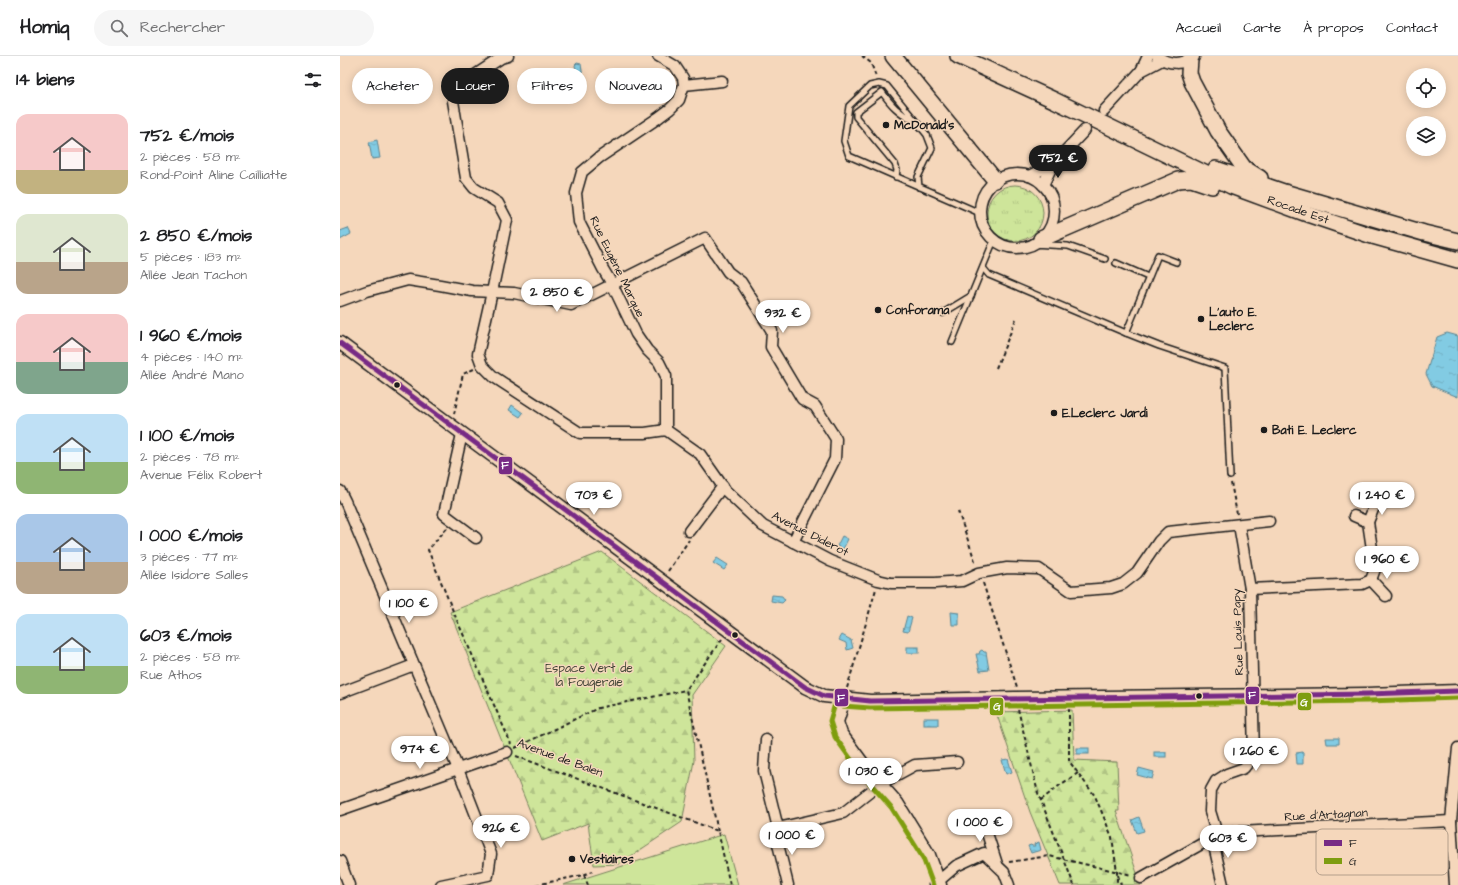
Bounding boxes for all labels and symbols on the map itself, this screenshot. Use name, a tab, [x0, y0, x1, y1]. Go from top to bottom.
place label: McDonald's	[894, 117, 954, 134]
marker: McDonald's	[881, 120, 891, 130]
pin: 752 €	[1030, 145, 1086, 179]
street label: Rocade Est	[1265, 191, 1331, 229]
street label: Rue Eugène Marque	[584, 214, 649, 321]
pin: 2 850 €	[520, 279, 594, 313]
pin: 932 €	[755, 300, 811, 334]
place label: Conforama	[886, 302, 950, 319]
place label: L'auto E. Leclerc	[1209, 304, 1257, 335]
marker: Conforama	[873, 305, 883, 315]
marker: L'auto E. Leclerc	[1196, 314, 1206, 324]
unlabelled marker	[392, 380, 402, 390]
place label: E.Leclerc Jardi	[1062, 405, 1148, 422]
marker: E.Leclerc Jardi	[1049, 408, 1059, 418]
place label: Bati E. Leclerc	[1272, 422, 1357, 439]
marker: Bati E. Leclerc	[1259, 425, 1269, 435]
line badge: F	[498, 456, 513, 475]
text: F	[501, 458, 509, 473]
pin: 703 €	[566, 482, 622, 516]
pin: 1 240 €	[1345, 482, 1419, 516]
street label: Avenue Diderot	[769, 507, 852, 561]
pin: 1 960 €	[1350, 546, 1424, 580]
street label: Rue Louis Papy	[1228, 588, 1249, 676]
pin: 1 100 €	[372, 590, 446, 624]
unlabelled marker	[730, 630, 740, 640]
park label: Espace Vert de la Fougeraie	[545, 660, 633, 692]
line badge: F	[1245, 686, 1260, 705]
line badge: F	[834, 688, 849, 707]
text: F	[1248, 688, 1256, 703]
text: F	[837, 691, 845, 706]
unlabelled marker	[1194, 691, 1204, 701]
line badge: G	[1297, 692, 1312, 711]
text: G	[1300, 695, 1308, 710]
line badge: G	[989, 697, 1004, 716]
text: G	[993, 699, 1001, 714]
street label: Avenue de Balen	[515, 735, 605, 781]
pin: 974 €	[392, 736, 448, 770]
pin: 1 260 €	[1219, 738, 1293, 772]
pin: 1 030 €	[834, 758, 908, 792]
street label: Rue d'Artagnan	[1284, 804, 1368, 827]
pin: 1 000 €	[943, 809, 1017, 843]
pin: 926 €	[473, 815, 529, 849]
pin: 1 000 €	[755, 822, 829, 856]
pin: 603 €	[1200, 825, 1256, 859]
legend	[1316, 829, 1448, 875]
text: F	[1349, 836, 1357, 851]
place label: Vestiaires	[579, 851, 634, 868]
marker: Vestiaires	[567, 854, 577, 864]
text: G	[1349, 854, 1357, 869]

